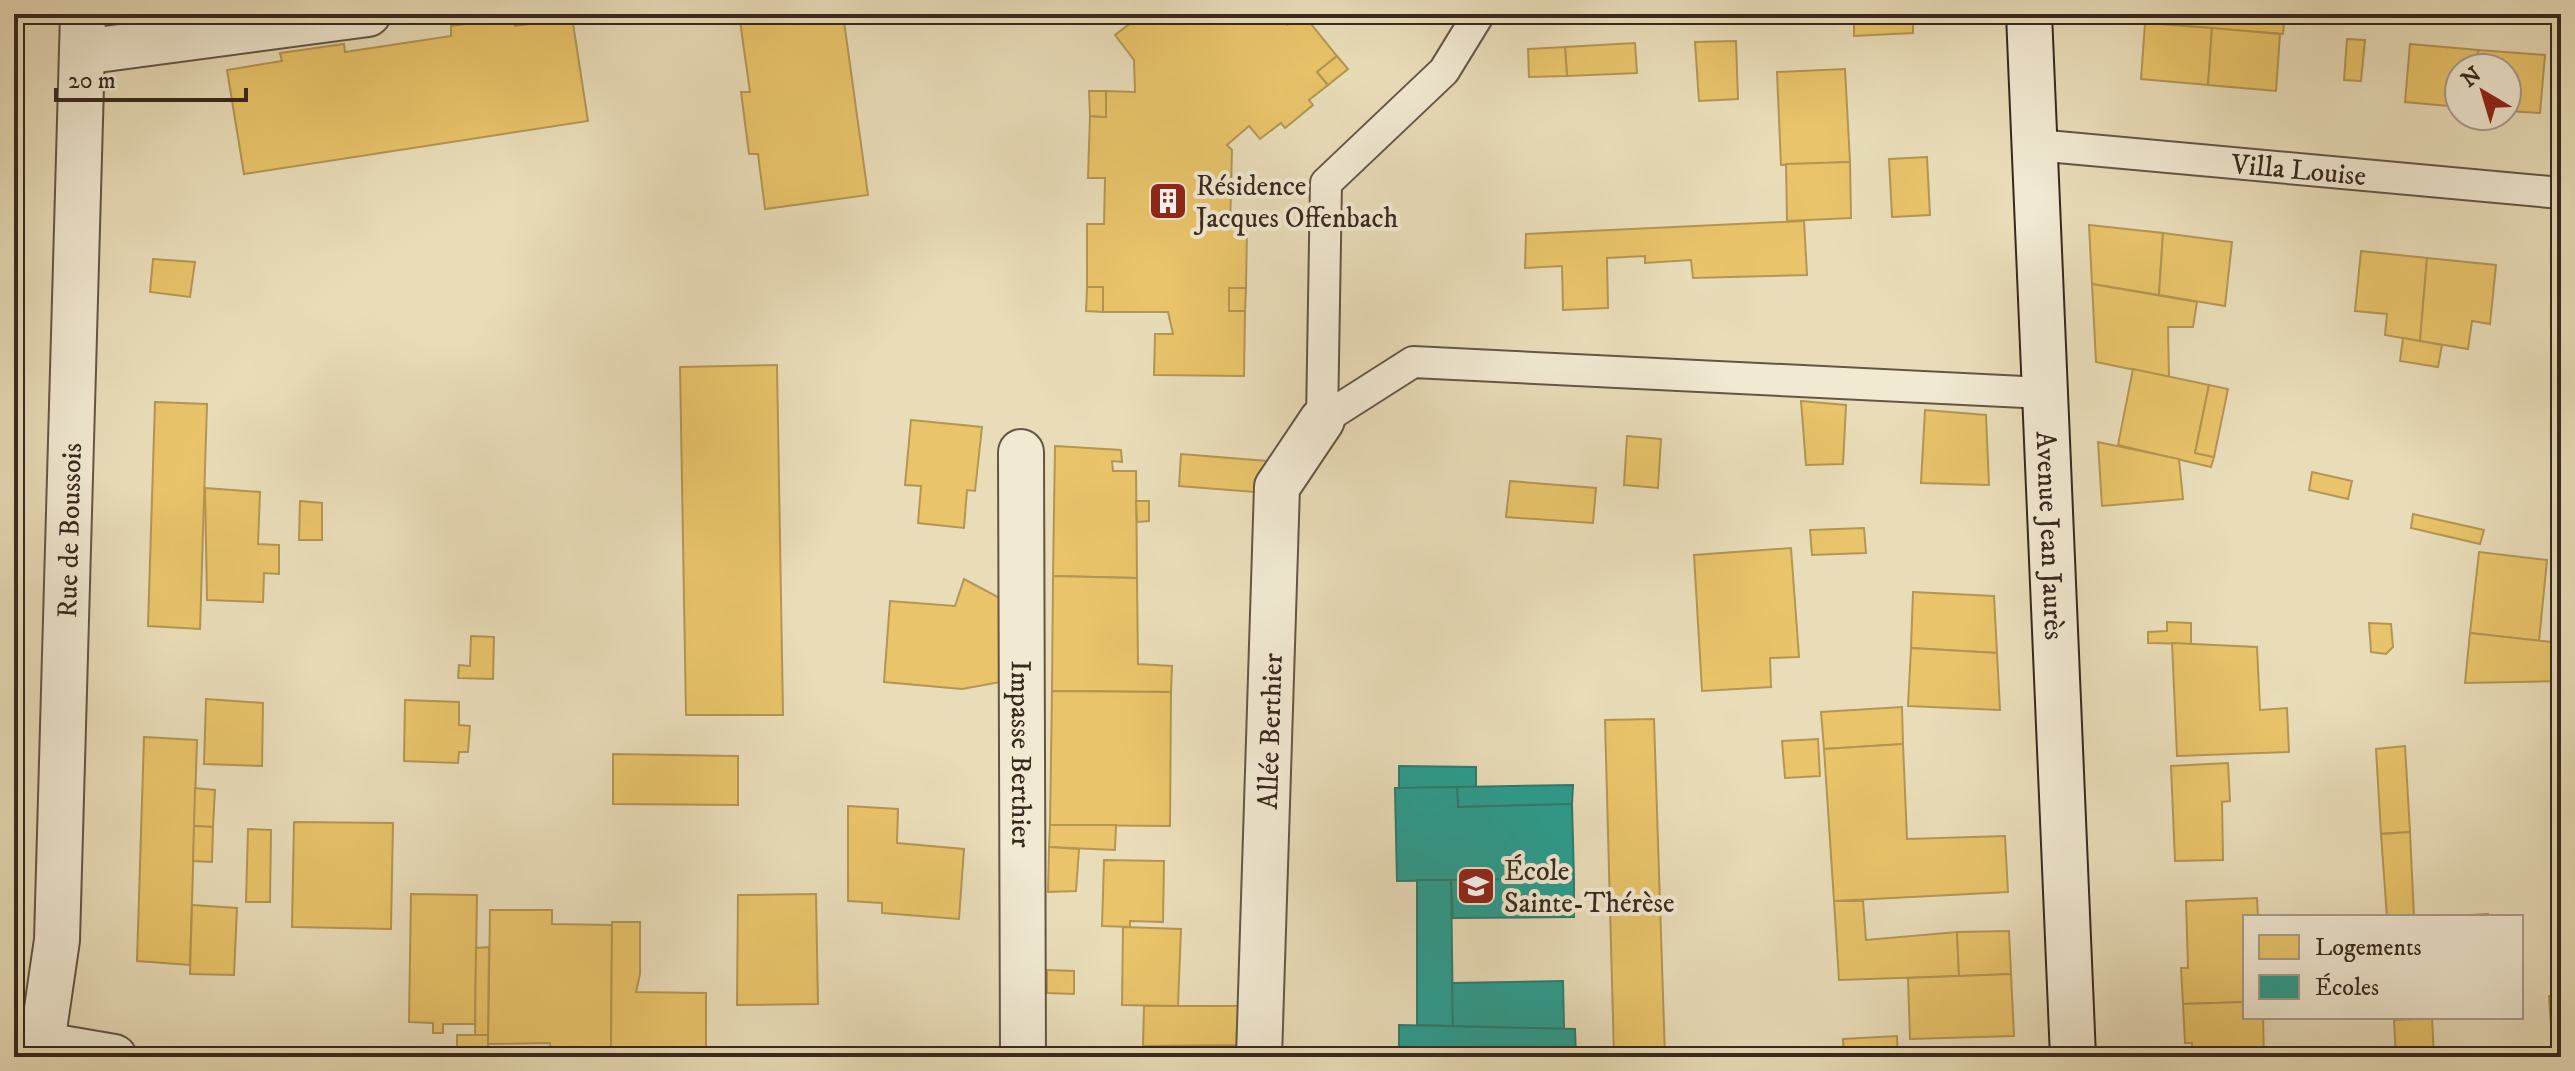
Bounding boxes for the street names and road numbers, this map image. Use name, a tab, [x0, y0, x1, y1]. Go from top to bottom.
street label: Villa Louise	[2229, 147, 2368, 194]
street label: Avenue Jean Jaurès	[2028, 430, 2071, 641]
street label: Rue de Boussois	[50, 442, 90, 618]
street label: Allée Berthier	[1251, 652, 1291, 810]
street label: Impasse Berthier	[1003, 660, 1038, 848]

